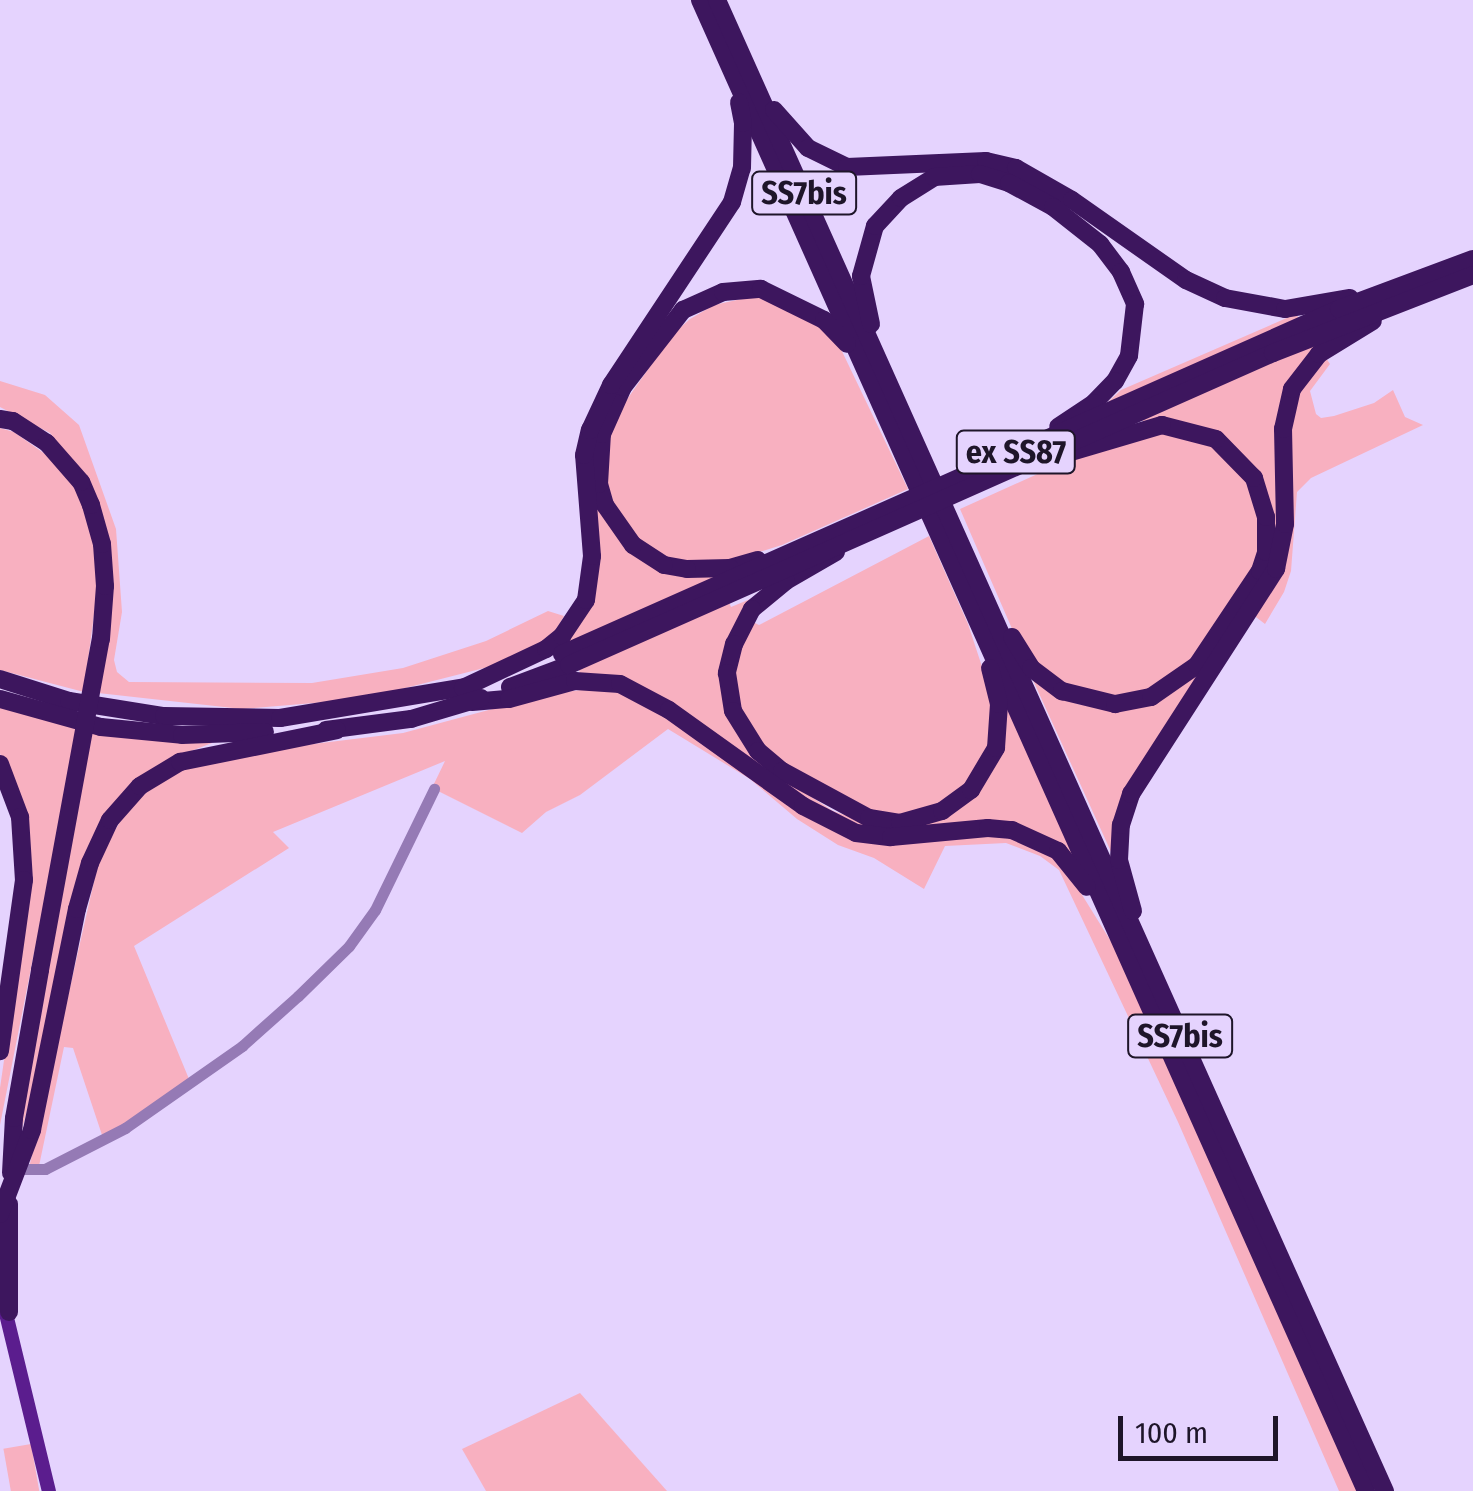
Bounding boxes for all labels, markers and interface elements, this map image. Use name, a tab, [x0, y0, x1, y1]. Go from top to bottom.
road number: SS7bis	[749, 166, 859, 220]
road number: ex SS87	[954, 425, 1078, 479]
road number: SS7bis	[1125, 1009, 1235, 1063]
scale bar	[1123, 1396, 1283, 1458]
text: 100 m	[1135, 1415, 1208, 1451]

